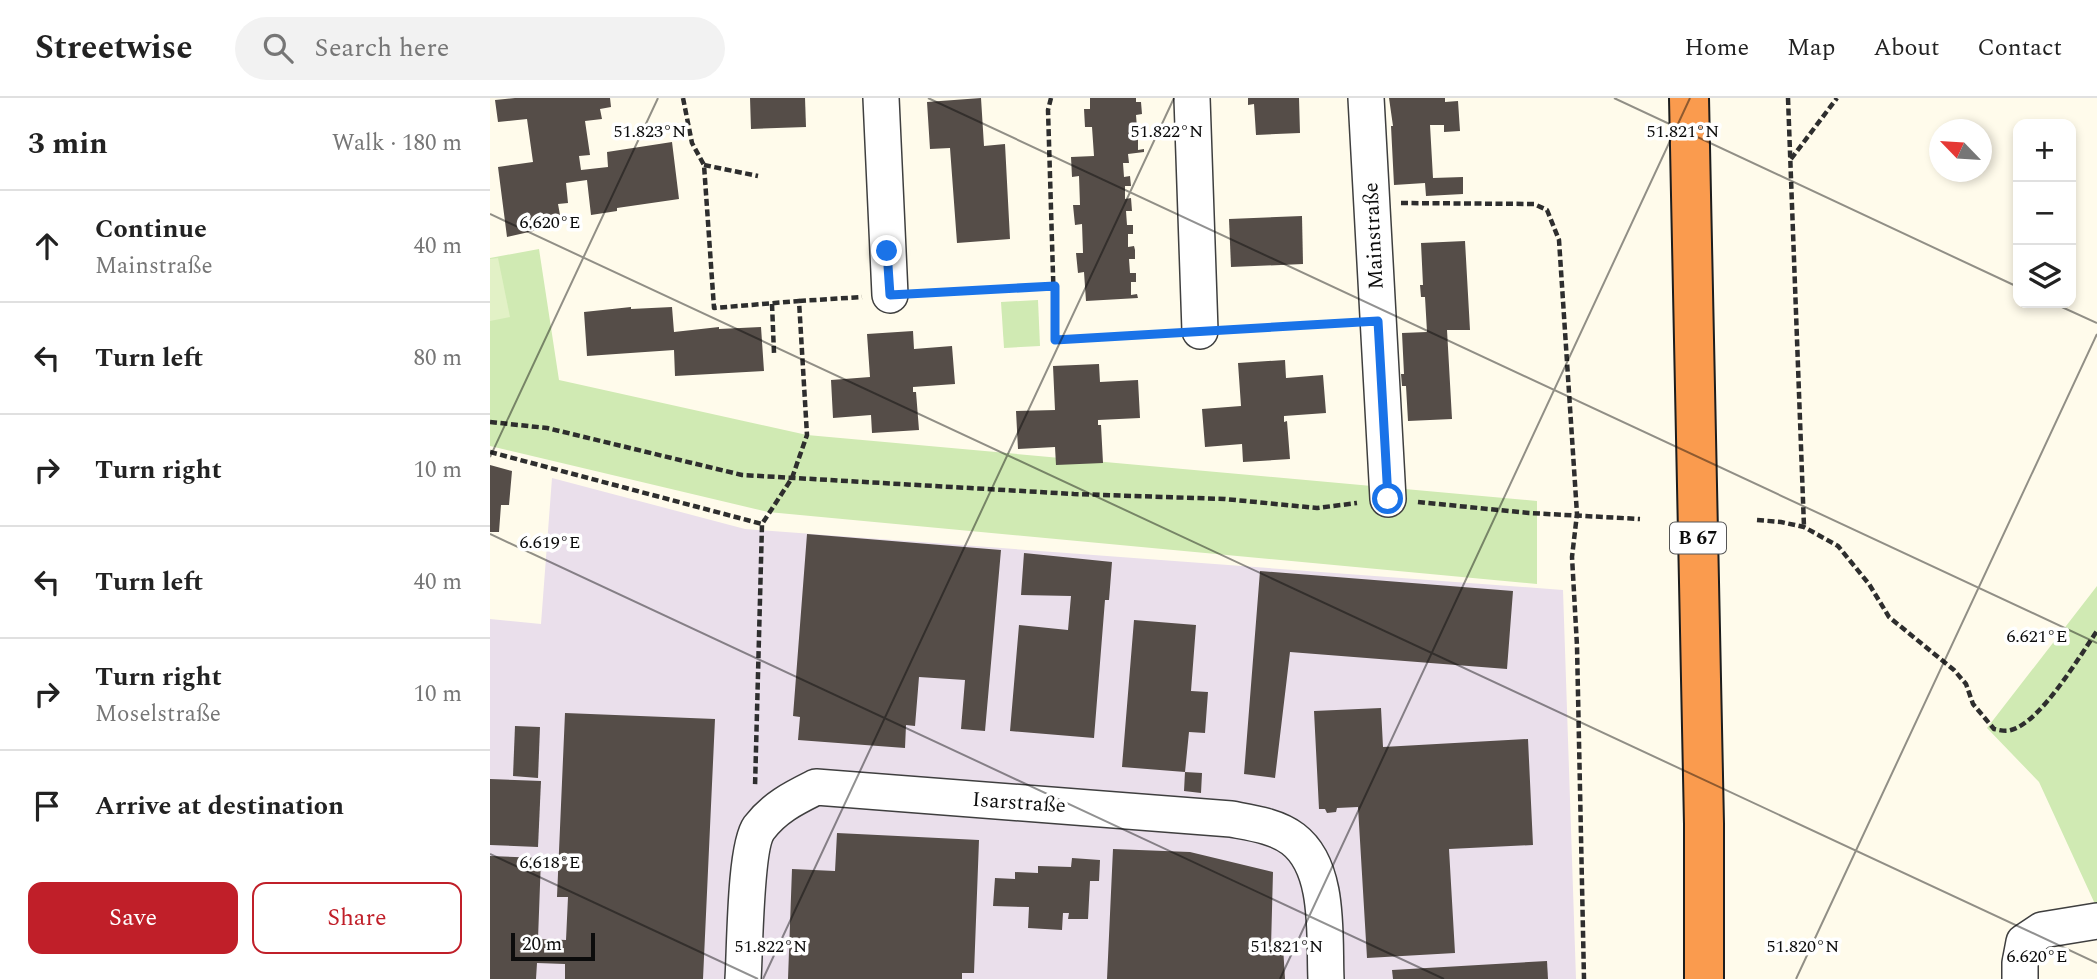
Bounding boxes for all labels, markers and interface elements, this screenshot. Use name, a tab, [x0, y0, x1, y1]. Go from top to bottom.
search box	[235, 17, 725, 80]
text: Streetwise	[35, 23, 193, 73]
text: Search here	[315, 28, 449, 68]
icon: search	[259, 29, 297, 67]
text: Home	[1684, 30, 1749, 66]
text: Map	[1787, 30, 1835, 66]
text: About	[1873, 30, 1939, 66]
text: Contact	[1977, 30, 2062, 66]
text: 51.823°N	[614, 118, 686, 145]
text: 51.822°N	[1131, 118, 1203, 145]
text: 51.821°N	[1647, 118, 1719, 145]
north arrow	[1929, 119, 1992, 182]
map controls	[2013, 119, 2076, 308]
button: +	[2013, 119, 2076, 182]
text: 3 min	[28, 121, 108, 167]
text: Walk · 180 m	[332, 126, 462, 161]
street label: Mainstraße	[1355, 182, 1393, 290]
button: −	[2013, 182, 2076, 245]
text: Continue	[95, 209, 207, 249]
text: 6.620°E	[519, 209, 581, 236]
icon: ahead	[28, 227, 66, 265]
text: 40 m	[413, 229, 462, 264]
route end	[871, 235, 902, 266]
button: layers	[2013, 245, 2076, 308]
text: Mainstraße	[95, 249, 213, 284]
text: Turn left	[95, 338, 203, 378]
icon: left	[28, 339, 66, 377]
text: 80 m	[413, 341, 462, 376]
text: Turn right	[95, 450, 222, 490]
icon: right	[28, 451, 66, 489]
text: 10 m	[413, 453, 462, 488]
route start	[1372, 483, 1403, 514]
road number: B 67	[1670, 522, 1726, 554]
text: 6.619°E	[519, 529, 581, 556]
text: Turn left	[95, 562, 203, 602]
icon: left	[28, 563, 66, 601]
text: 40 m	[413, 565, 462, 600]
text: 6.621°E	[2006, 623, 2068, 650]
text: Turn right	[95, 657, 222, 697]
icon: right	[28, 675, 66, 713]
text: 10 m	[413, 677, 462, 712]
text: Moselstraße	[95, 697, 221, 732]
street label: Isarstraße	[971, 784, 1067, 822]
text: Arrive at destination	[95, 786, 344, 826]
icon: arrive	[28, 787, 66, 825]
text: 6.618°E	[519, 849, 581, 876]
button: Save	[28, 882, 238, 954]
button: Share	[252, 882, 462, 954]
scale bar	[511, 930, 595, 962]
text: 20 m	[522, 930, 562, 959]
text: 51.822°N	[735, 933, 807, 960]
text: 51.821°N	[1251, 933, 1323, 960]
text: 51.820°N	[1767, 933, 1839, 960]
text: 6.620°E	[2006, 943, 2068, 970]

